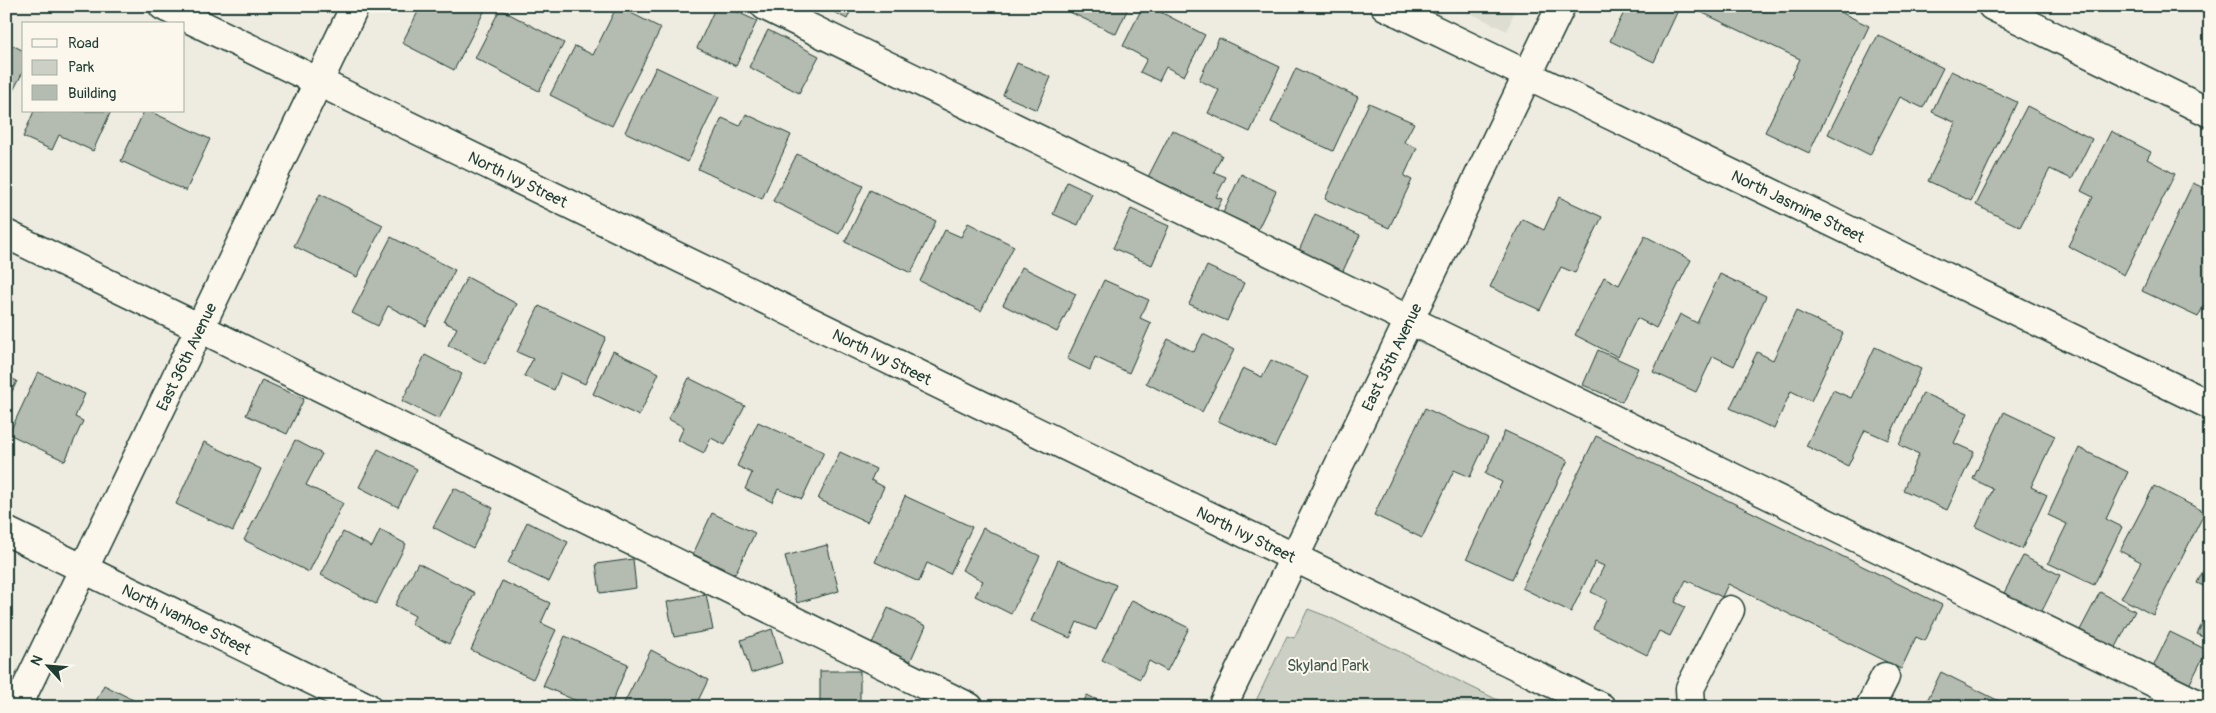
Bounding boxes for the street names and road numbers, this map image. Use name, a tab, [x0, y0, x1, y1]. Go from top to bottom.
street label: North Ivy Street	[465, 147, 571, 213]
street label: North Jasmine Street	[1728, 166, 1868, 248]
street label: East 36th Avenue	[152, 300, 221, 414]
street label: East 35th Avenue	[1358, 300, 1427, 414]
street label: North Ivy Street	[829, 325, 935, 390]
street label: North Ivy Street	[1193, 502, 1299, 568]
street label: North Ivanhoe Street	[118, 580, 255, 660]

